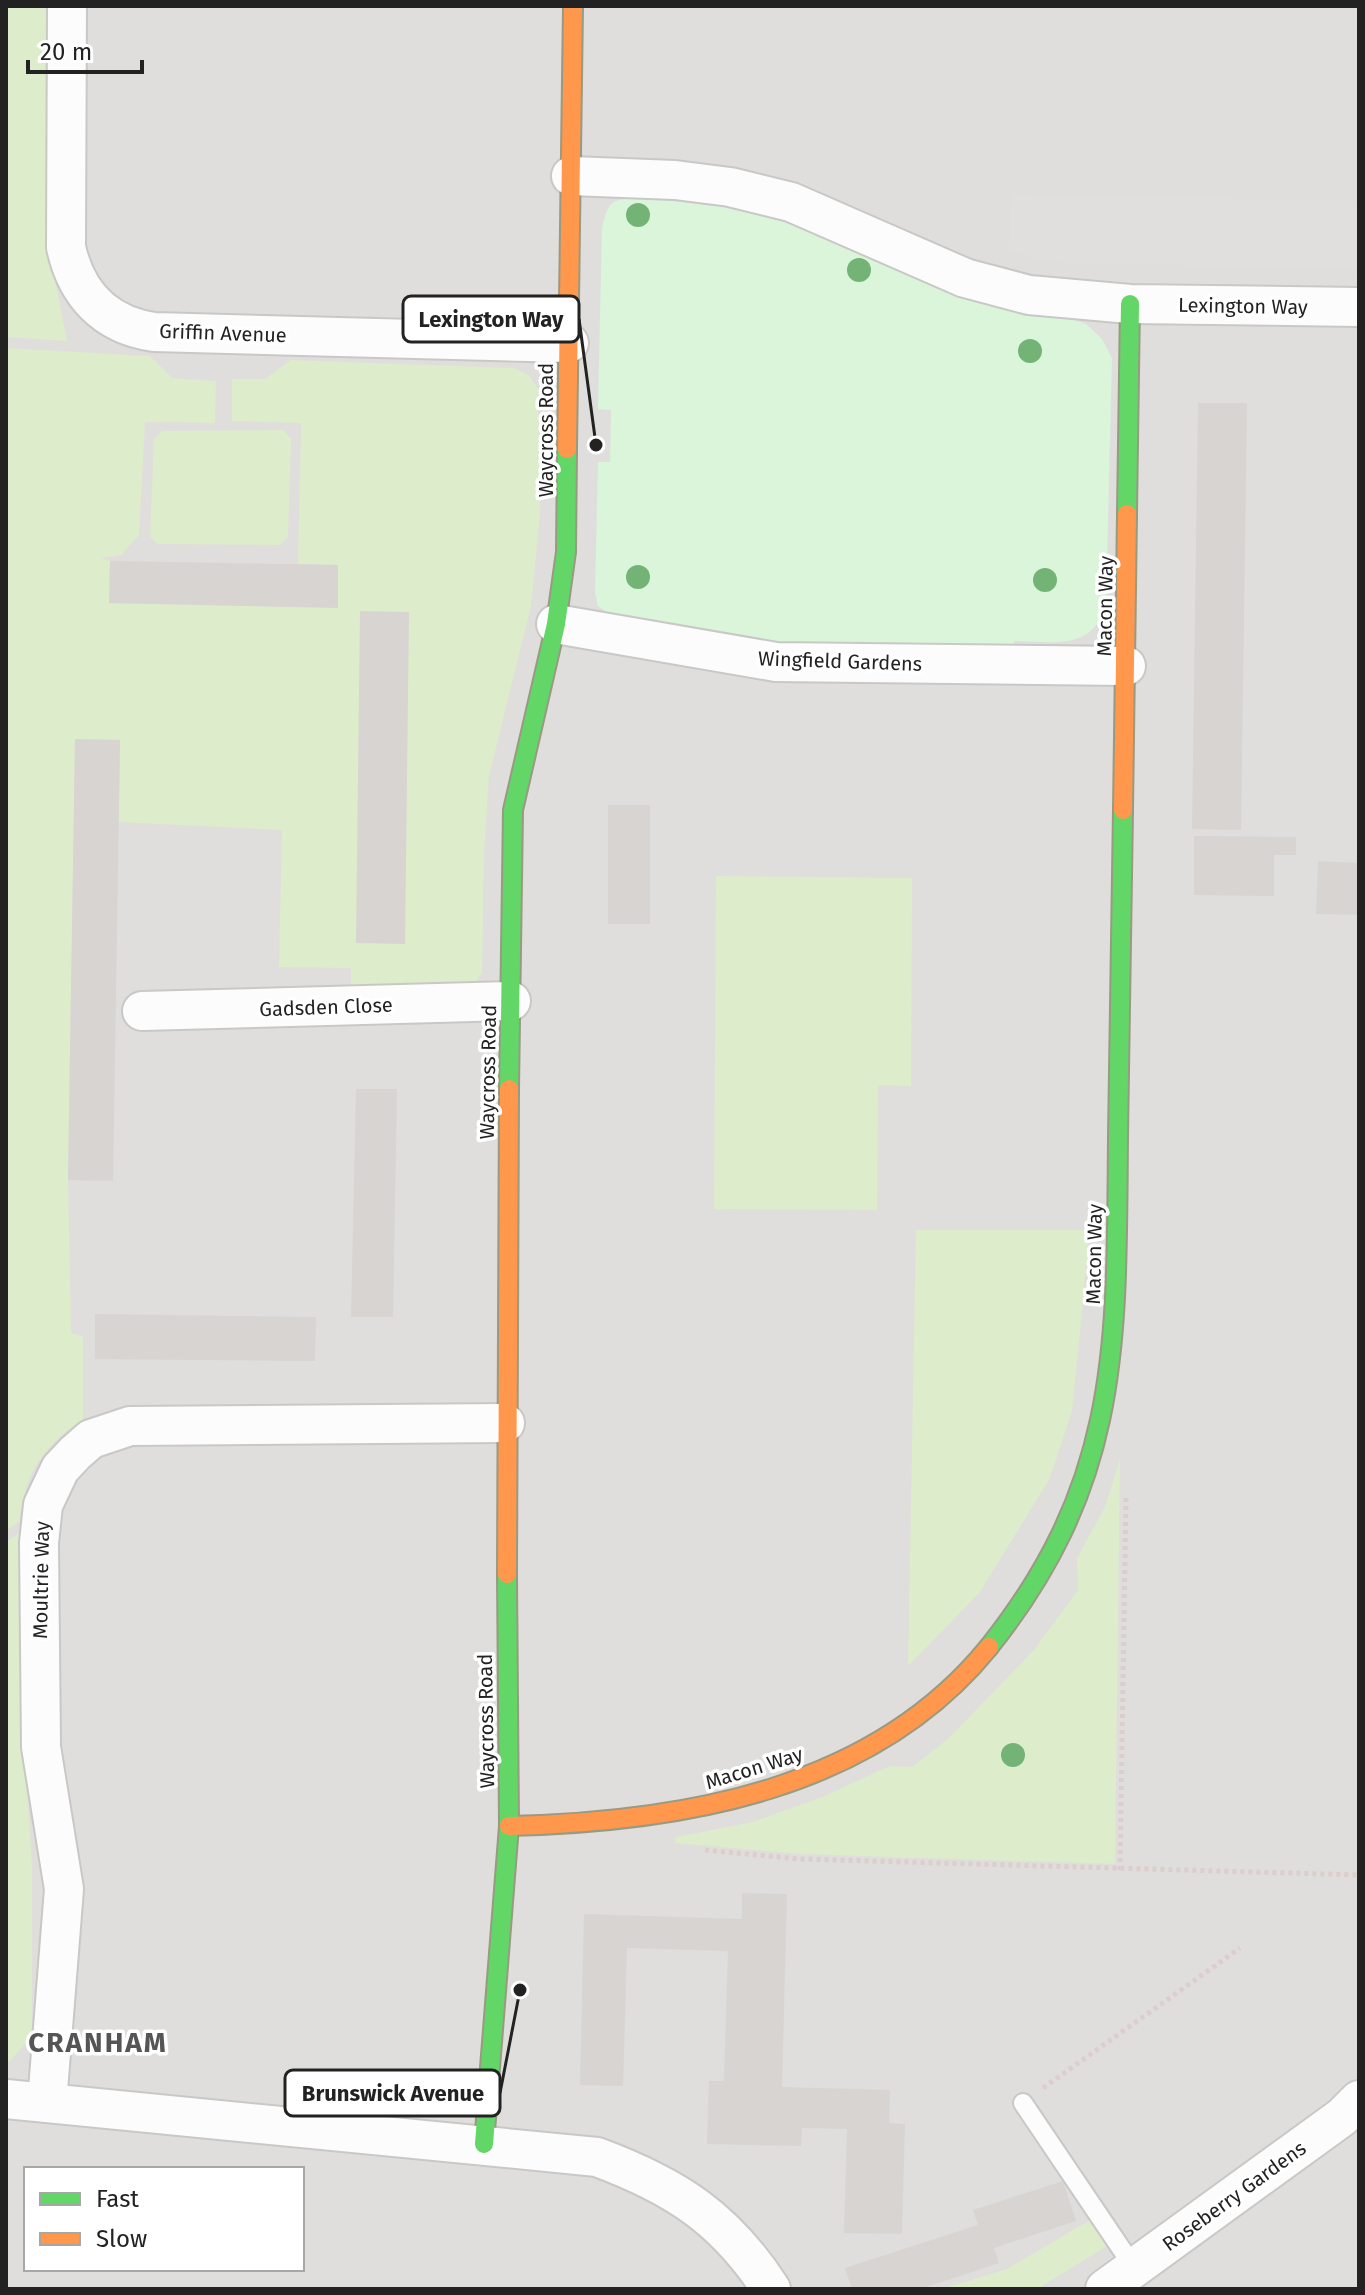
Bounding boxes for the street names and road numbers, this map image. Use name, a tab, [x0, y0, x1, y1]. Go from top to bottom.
street label: Lexington Way	[1178, 293, 1308, 319]
street label: Griffin Avenue	[159, 319, 287, 347]
street label: Waycross Road	[534, 363, 558, 497]
street label: Macon Way	[1092, 555, 1118, 657]
street label: Wingfield Gardens	[758, 646, 922, 676]
street label: Gadsden Close	[259, 993, 393, 1021]
street label: Waycross Road	[475, 1005, 501, 1139]
street label: Macon Way	[1081, 1203, 1107, 1305]
street label: Moultrie Way	[28, 1521, 54, 1639]
street label: Waycross Road	[473, 1654, 499, 1788]
street label: Macon Way	[702, 1742, 806, 1794]
street label: Roseberry Gardens	[1158, 2136, 1310, 2256]

